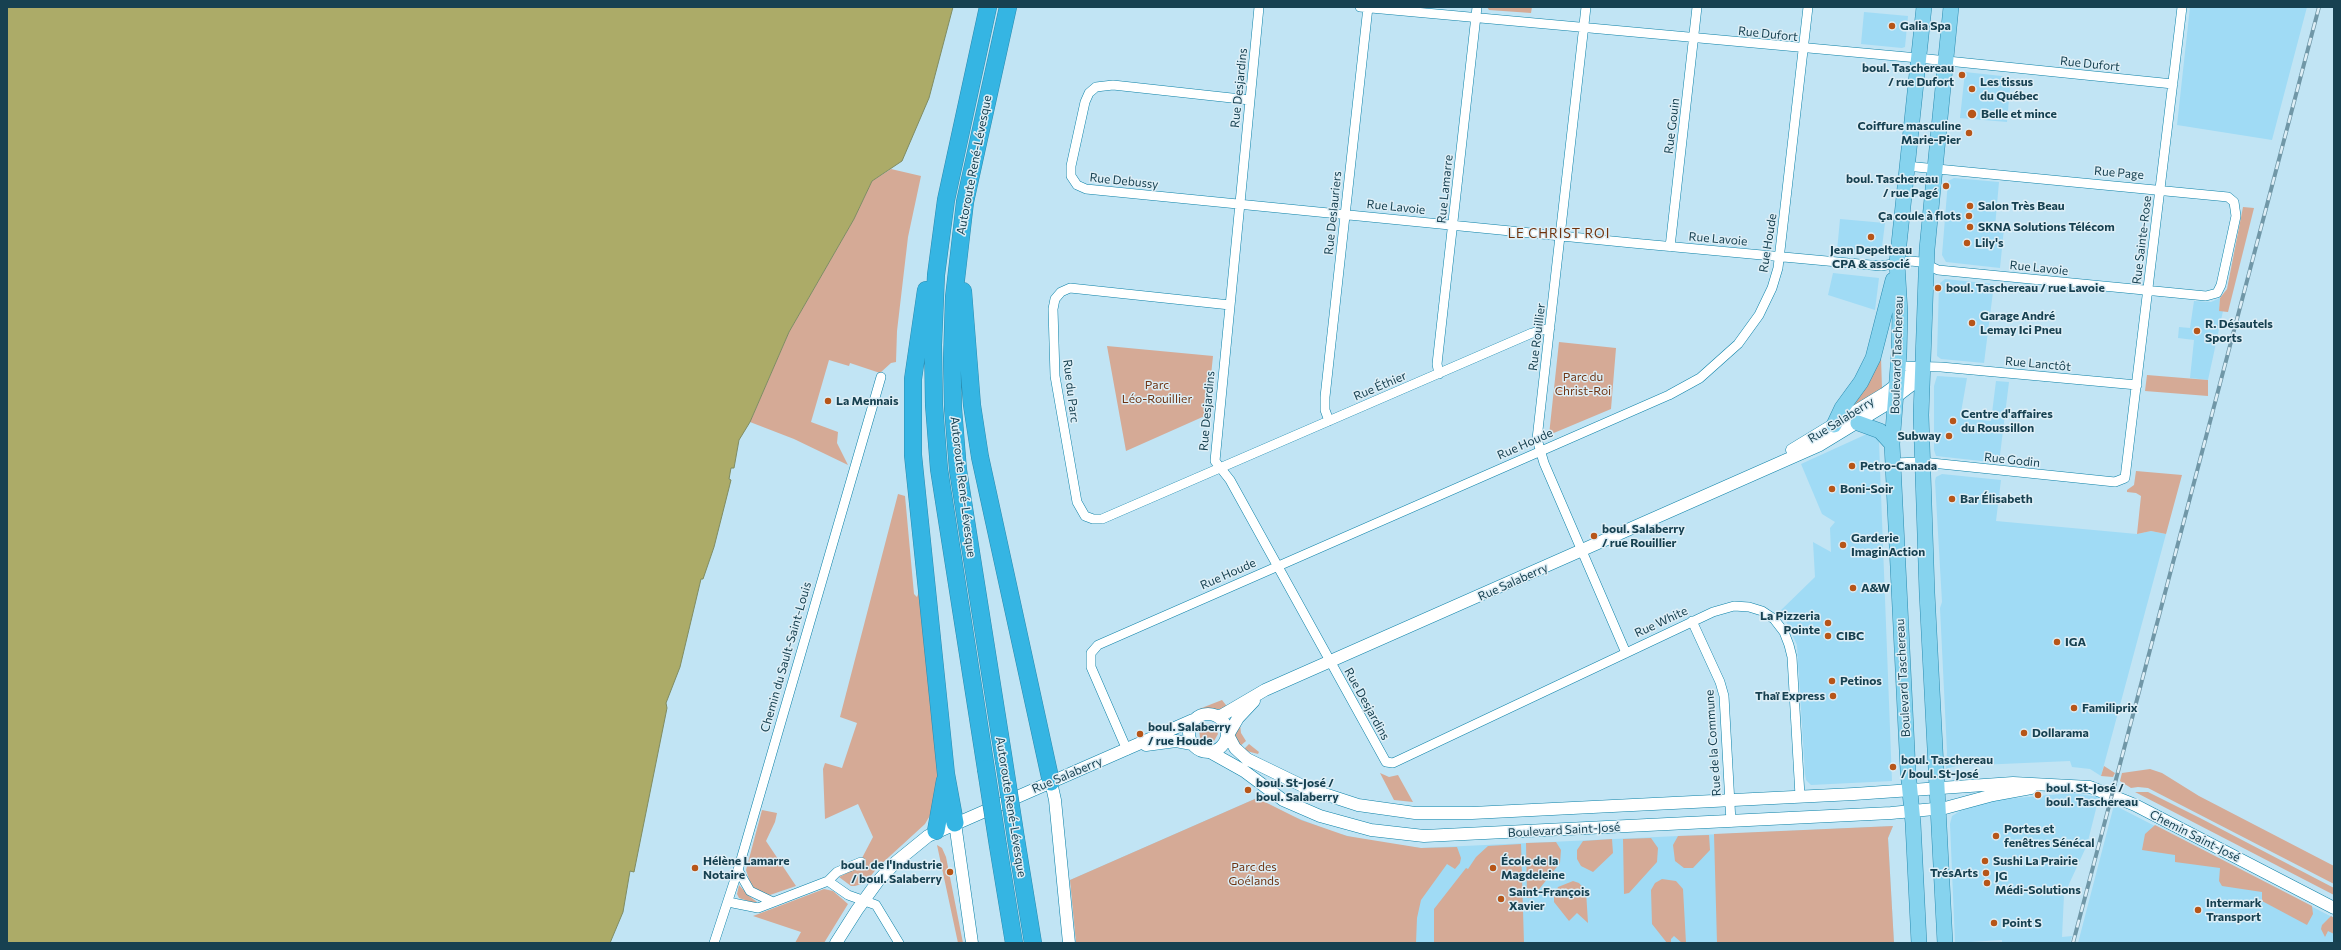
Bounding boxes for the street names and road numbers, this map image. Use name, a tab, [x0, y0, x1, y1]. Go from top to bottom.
street label: Rue Dufort	[1737, 24, 1799, 44]
street label: Rue Desjardins	[1228, 47, 1250, 129]
street label: Rue Dufort	[2059, 54, 2121, 74]
street label: Autoroute René-Lévesque	[953, 94, 995, 236]
street label: Rue Gouin	[1661, 97, 1683, 155]
street label: Rue Lamarre	[1434, 154, 1456, 224]
street label: Rue Page	[2094, 164, 2144, 182]
street label: Rue Debussy	[1089, 170, 1159, 192]
street label: Rue Deslauriers	[1321, 170, 1345, 256]
street label: Rue Sainte-Rose	[2129, 195, 2155, 285]
street label: Rue Lavoie	[1366, 197, 1426, 217]
street label: Rue Houde	[1756, 213, 1780, 273]
street label: Rue Lavoie	[1688, 229, 1748, 249]
street label: Rue Lavoie	[2009, 258, 2069, 278]
street label: Boulevard Taschereau	[1888, 296, 1906, 414]
street label: Rue Rouillier	[1526, 302, 1548, 372]
street label: Rue Lanctôt	[2004, 354, 2072, 374]
street label: Rue du Parc	[1060, 359, 1082, 423]
street label: Rue Éthier	[1351, 368, 1409, 404]
street label: Rue Desjardins	[1196, 370, 1218, 452]
street label: Rue Salaberry	[1805, 394, 1877, 446]
street label: Autoroute René-Lévesque	[947, 416, 979, 558]
street label: Rue Houde	[1495, 425, 1555, 463]
street label: Rue Godin	[1983, 450, 2041, 470]
street label: Rue Houde	[1198, 555, 1258, 593]
street label: Rue Salaberry	[1476, 560, 1550, 604]
street label: Chemin du Sault-Saint-Louis	[758, 580, 814, 734]
street label: Rue White	[1632, 604, 1690, 640]
street label: Boulevard Taschereau	[1893, 619, 1913, 737]
street label: Rue Desjardins	[1341, 665, 1393, 743]
street label: Rue de la Commune	[1702, 689, 1724, 797]
street label: Autoroute René-Lévesque	[993, 736, 1029, 878]
street label: Rue Salaberry	[1030, 754, 1104, 796]
street label: Chemin Saint-José	[2147, 807, 2243, 865]
street label: Boulevard Saint-José	[1507, 820, 1621, 840]

